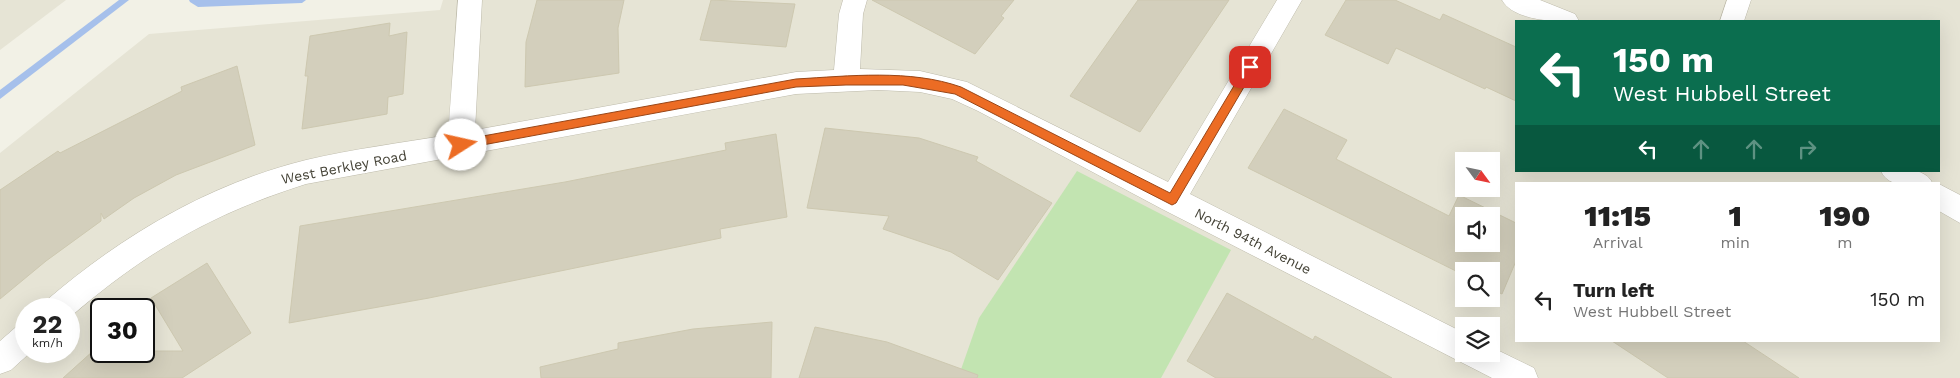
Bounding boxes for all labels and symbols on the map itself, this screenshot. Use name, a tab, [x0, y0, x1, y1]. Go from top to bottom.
pin	[1229, 46, 1271, 88]
position arrow	[434, 118, 486, 170]
street label: West Berkley Road	[280, 147, 408, 187]
north arrow	[1455, 152, 1500, 198]
street label: North 94th Avenue	[1192, 205, 1314, 277]
speed limit sign: 30	[90, 298, 155, 363]

